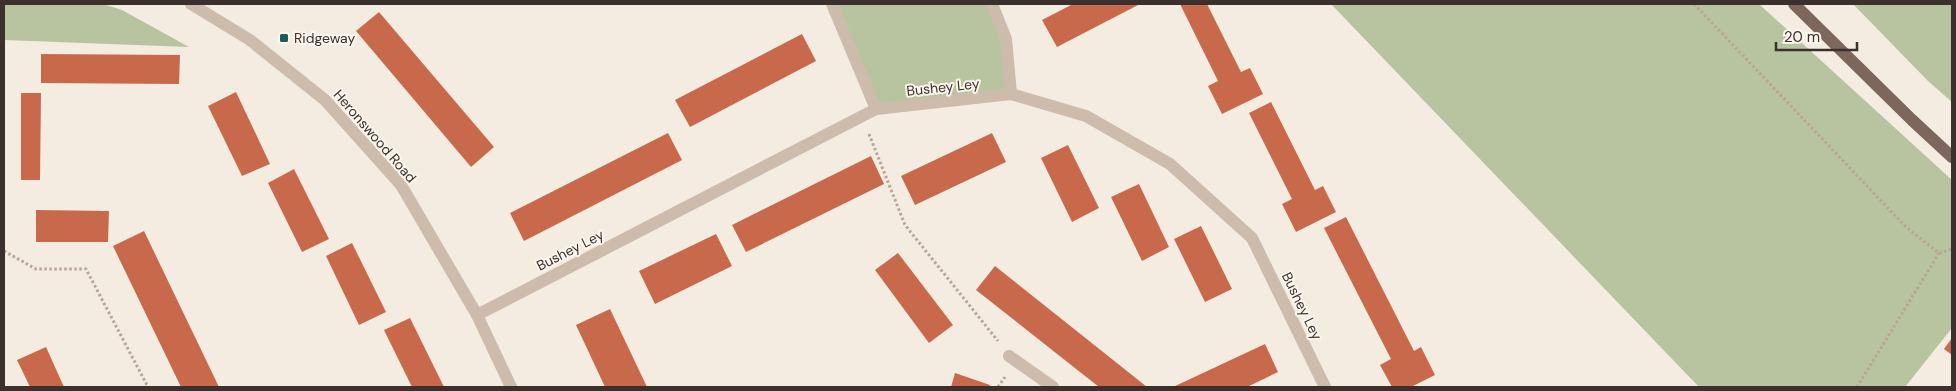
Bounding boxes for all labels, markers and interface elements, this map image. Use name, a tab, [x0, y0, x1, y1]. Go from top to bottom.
scale bar	[1776, 20, 1857, 52]
text: 20 m	[1784, 27, 1820, 47]
place label: Ridgeway	[294, 29, 355, 47]
marker: Ridgeway	[278, 32, 290, 44]
street label: Bushey Ley	[906, 74, 981, 100]
street label: Heronswood Road	[330, 86, 420, 186]
street label: Bushey Ley	[533, 225, 607, 275]
street label: Bushey Ley	[1278, 269, 1326, 343]

